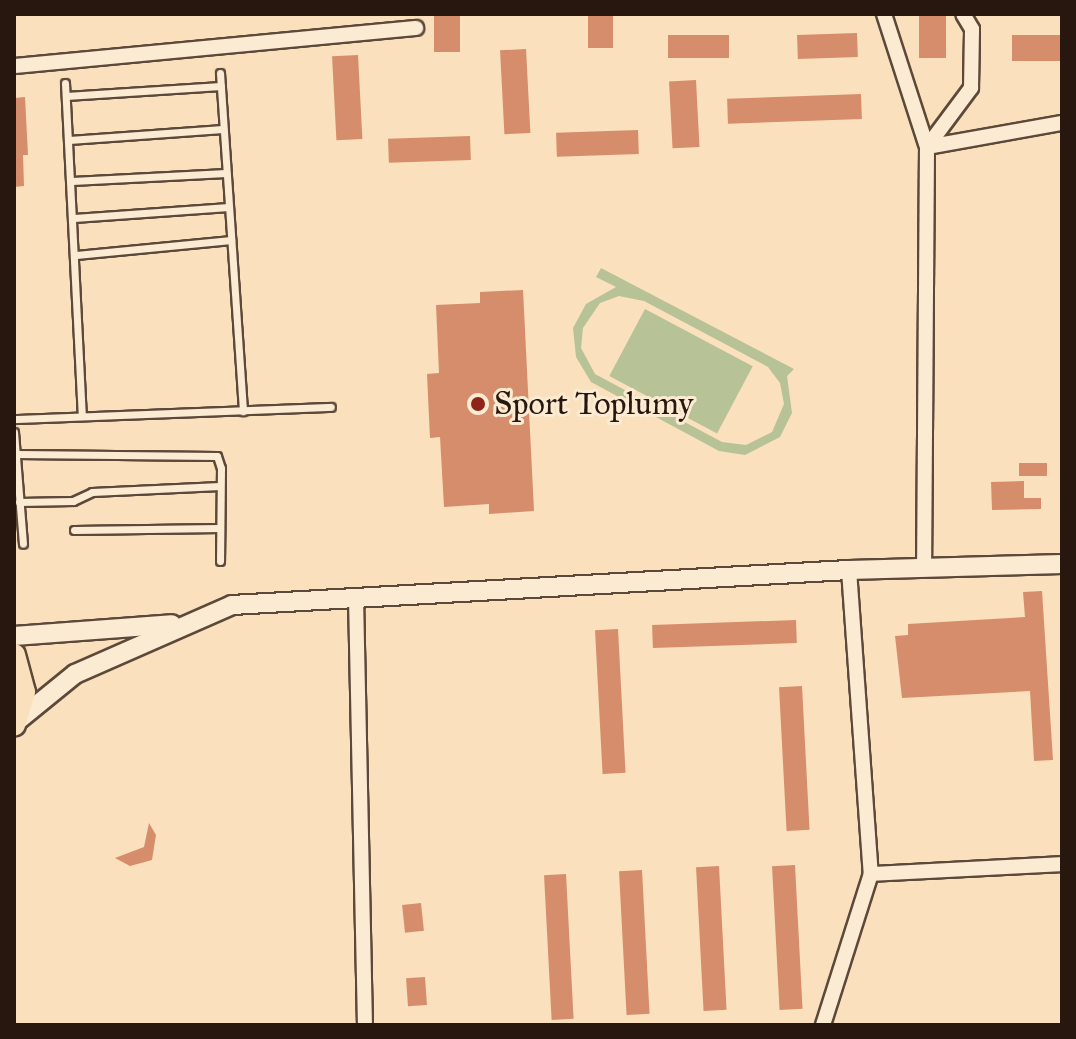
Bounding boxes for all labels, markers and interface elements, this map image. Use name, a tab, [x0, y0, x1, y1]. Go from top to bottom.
place label: Sport Toplumy	[494, 385, 693, 423]
marker: Sport Toplumy	[469, 395, 487, 413]

